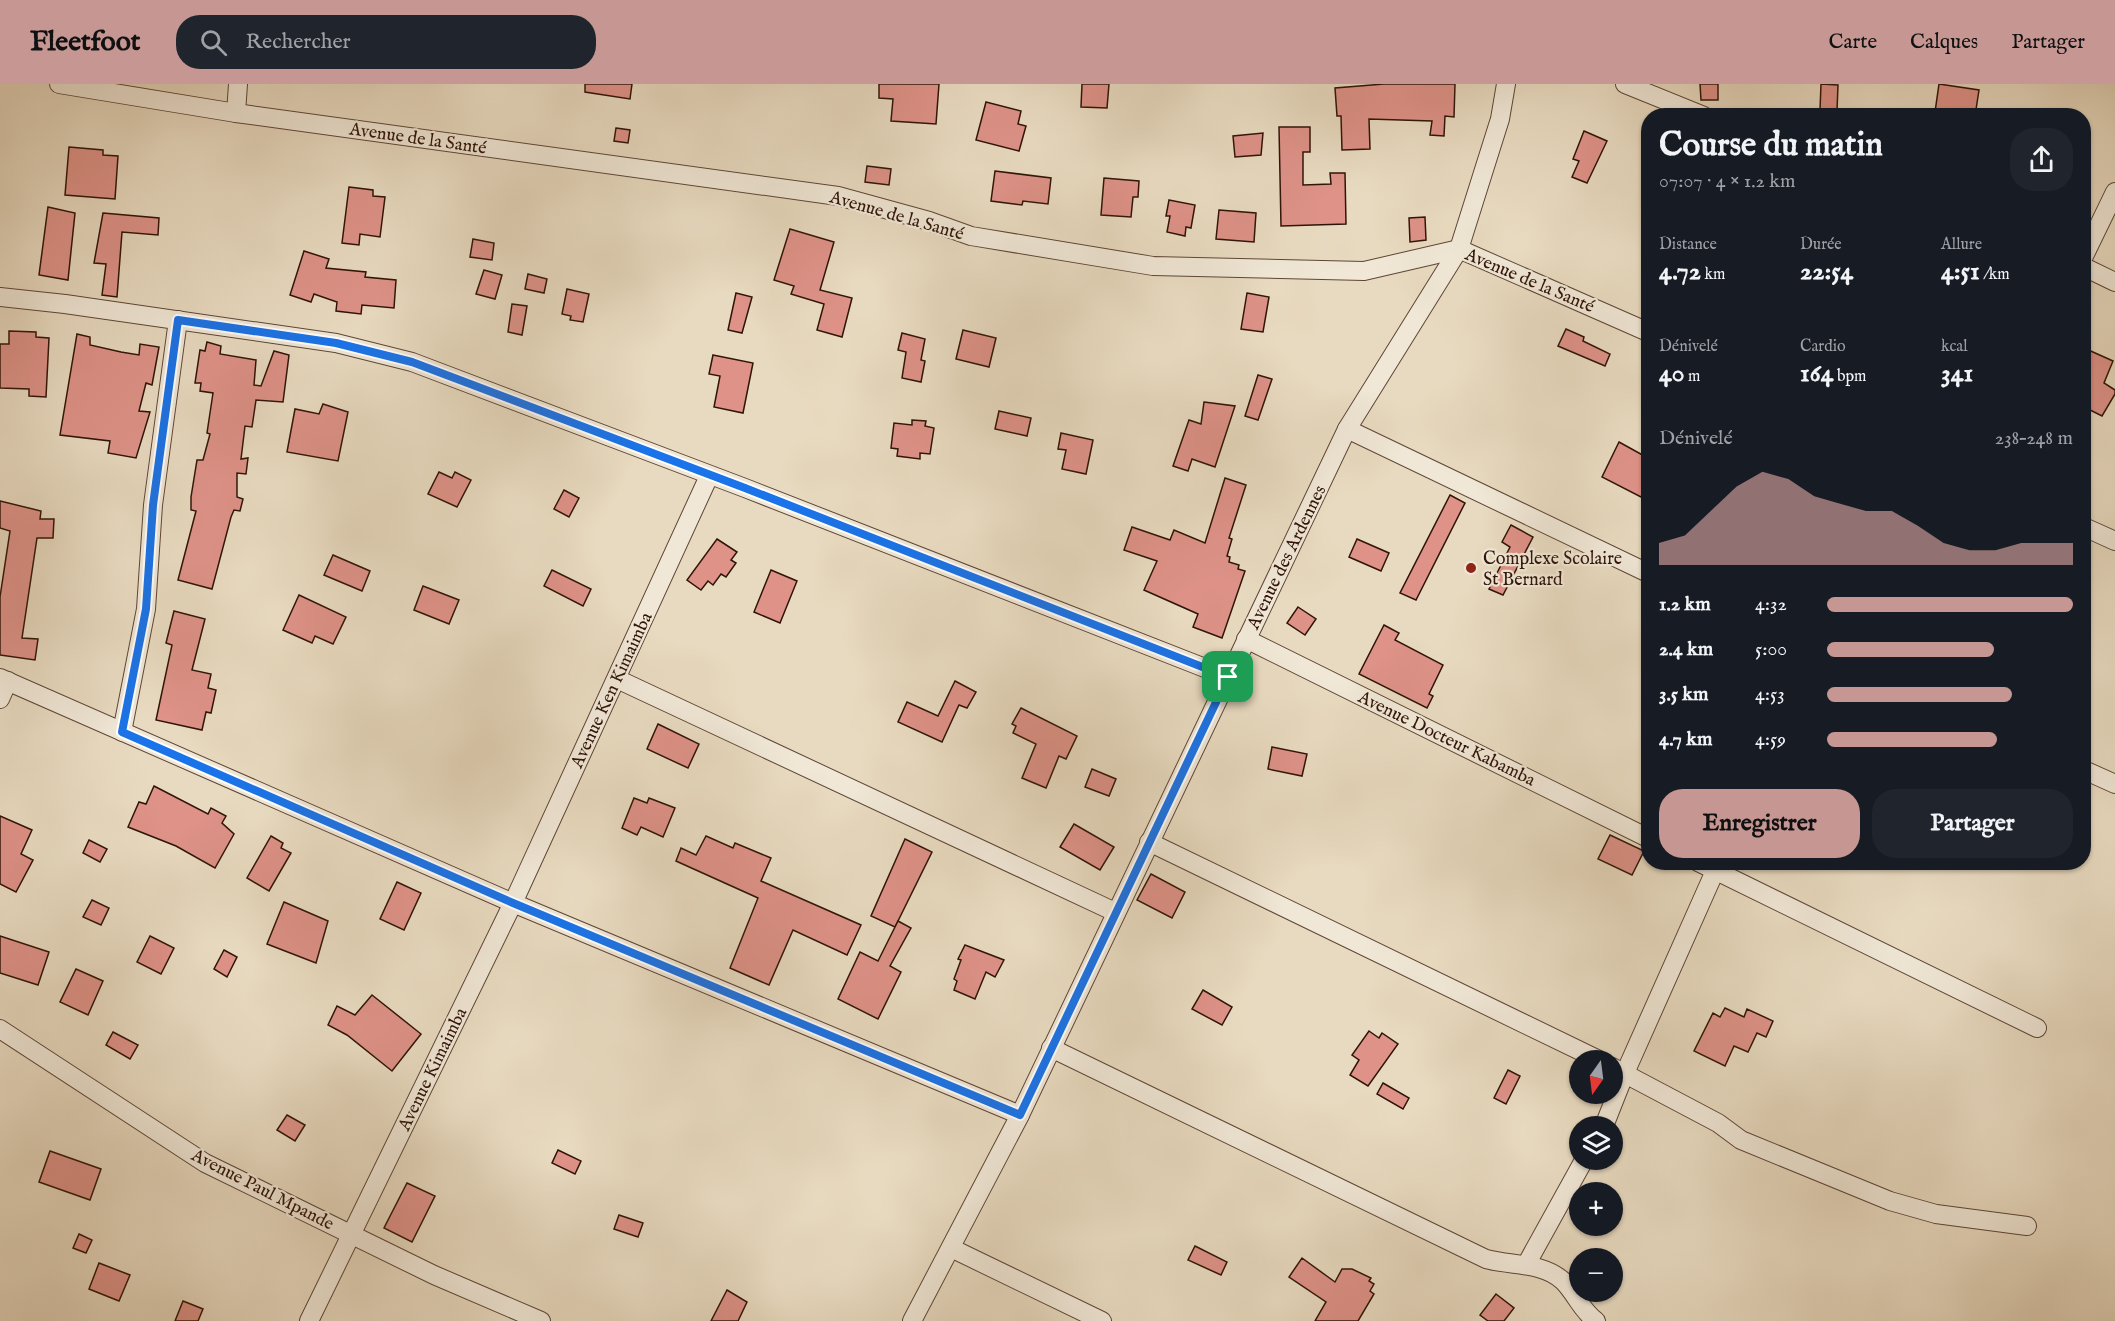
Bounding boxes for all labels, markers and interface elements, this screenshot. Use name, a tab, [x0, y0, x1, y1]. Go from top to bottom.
search box	[176, 15, 596, 69]
text: Fleetfoot	[30, 25, 140, 60]
icon: search	[197, 26, 230, 59]
text: Rechercher	[245, 28, 351, 56]
text: Carte	[1828, 29, 1877, 56]
text: Calques	[1910, 29, 1978, 56]
text: Partager	[2011, 29, 2085, 56]
street label: Avenue de la Santé	[347, 118, 488, 161]
text: Course du matin	[1659, 125, 1883, 167]
button: share	[2010, 128, 2073, 191]
text: 07:07 · 4 × 1.2 km	[1659, 169, 1795, 194]
street label: Avenue de la Santé	[826, 186, 966, 247]
text: Distance	[1659, 235, 1717, 255]
text: Durée	[1800, 235, 1842, 255]
text: Allure	[1941, 235, 1982, 255]
street label: Avenue de la Santé	[1460, 243, 1598, 319]
text: 4.72	[1659, 255, 1701, 288]
text: 22:54	[1800, 255, 1853, 288]
text: 4:51	[1941, 255, 1980, 288]
text: km	[1701, 265, 1725, 285]
text: /km	[1980, 265, 2010, 285]
text: Dénivelé	[1659, 337, 1718, 357]
text: Cardio	[1800, 337, 1846, 357]
text: kcal	[1941, 337, 1968, 357]
text: 40	[1659, 357, 1685, 390]
text: 164	[1800, 357, 1833, 390]
text: 341	[1941, 357, 1973, 390]
text: m	[1685, 367, 1700, 387]
text: bpm	[1833, 367, 1866, 387]
text: Dénivelé	[1659, 426, 1733, 451]
text: 238–248 m	[1995, 426, 2073, 451]
street label: Avenue des Ardennes	[1242, 482, 1332, 634]
place label: Complexe Scolaire St Bernard	[1483, 548, 1622, 592]
marker: Complexe Scolaire St Bernard	[1464, 561, 1478, 575]
text: 1.2 km	[1659, 592, 1711, 617]
text: 4:32	[1755, 592, 1787, 617]
street label: Avenue Ken Kimaimba	[566, 609, 659, 773]
text: 2.4 km	[1659, 637, 1713, 662]
text: 5:00	[1755, 637, 1787, 662]
pin	[1202, 651, 1253, 702]
icon: arrive	[1211, 660, 1244, 693]
text: 3.5 km	[1659, 682, 1709, 707]
text: 4:53	[1755, 682, 1785, 707]
street label: Avenue Docteur Kabamba	[1353, 686, 1539, 792]
text: 4.7 km	[1659, 727, 1712, 752]
text: 4:59	[1755, 727, 1786, 752]
button: Enregistrer	[1659, 789, 1860, 858]
button: Partager	[1872, 789, 2073, 858]
street label: Avenue Kimaimba	[393, 1004, 473, 1136]
north arrow	[1569, 1050, 1623, 1104]
map controls	[1569, 1050, 1623, 1302]
button: layers	[1569, 1116, 1623, 1170]
street label: Avenue Paul Mpande	[186, 1144, 337, 1236]
button: +	[1569, 1182, 1623, 1236]
button: −	[1569, 1248, 1623, 1302]

